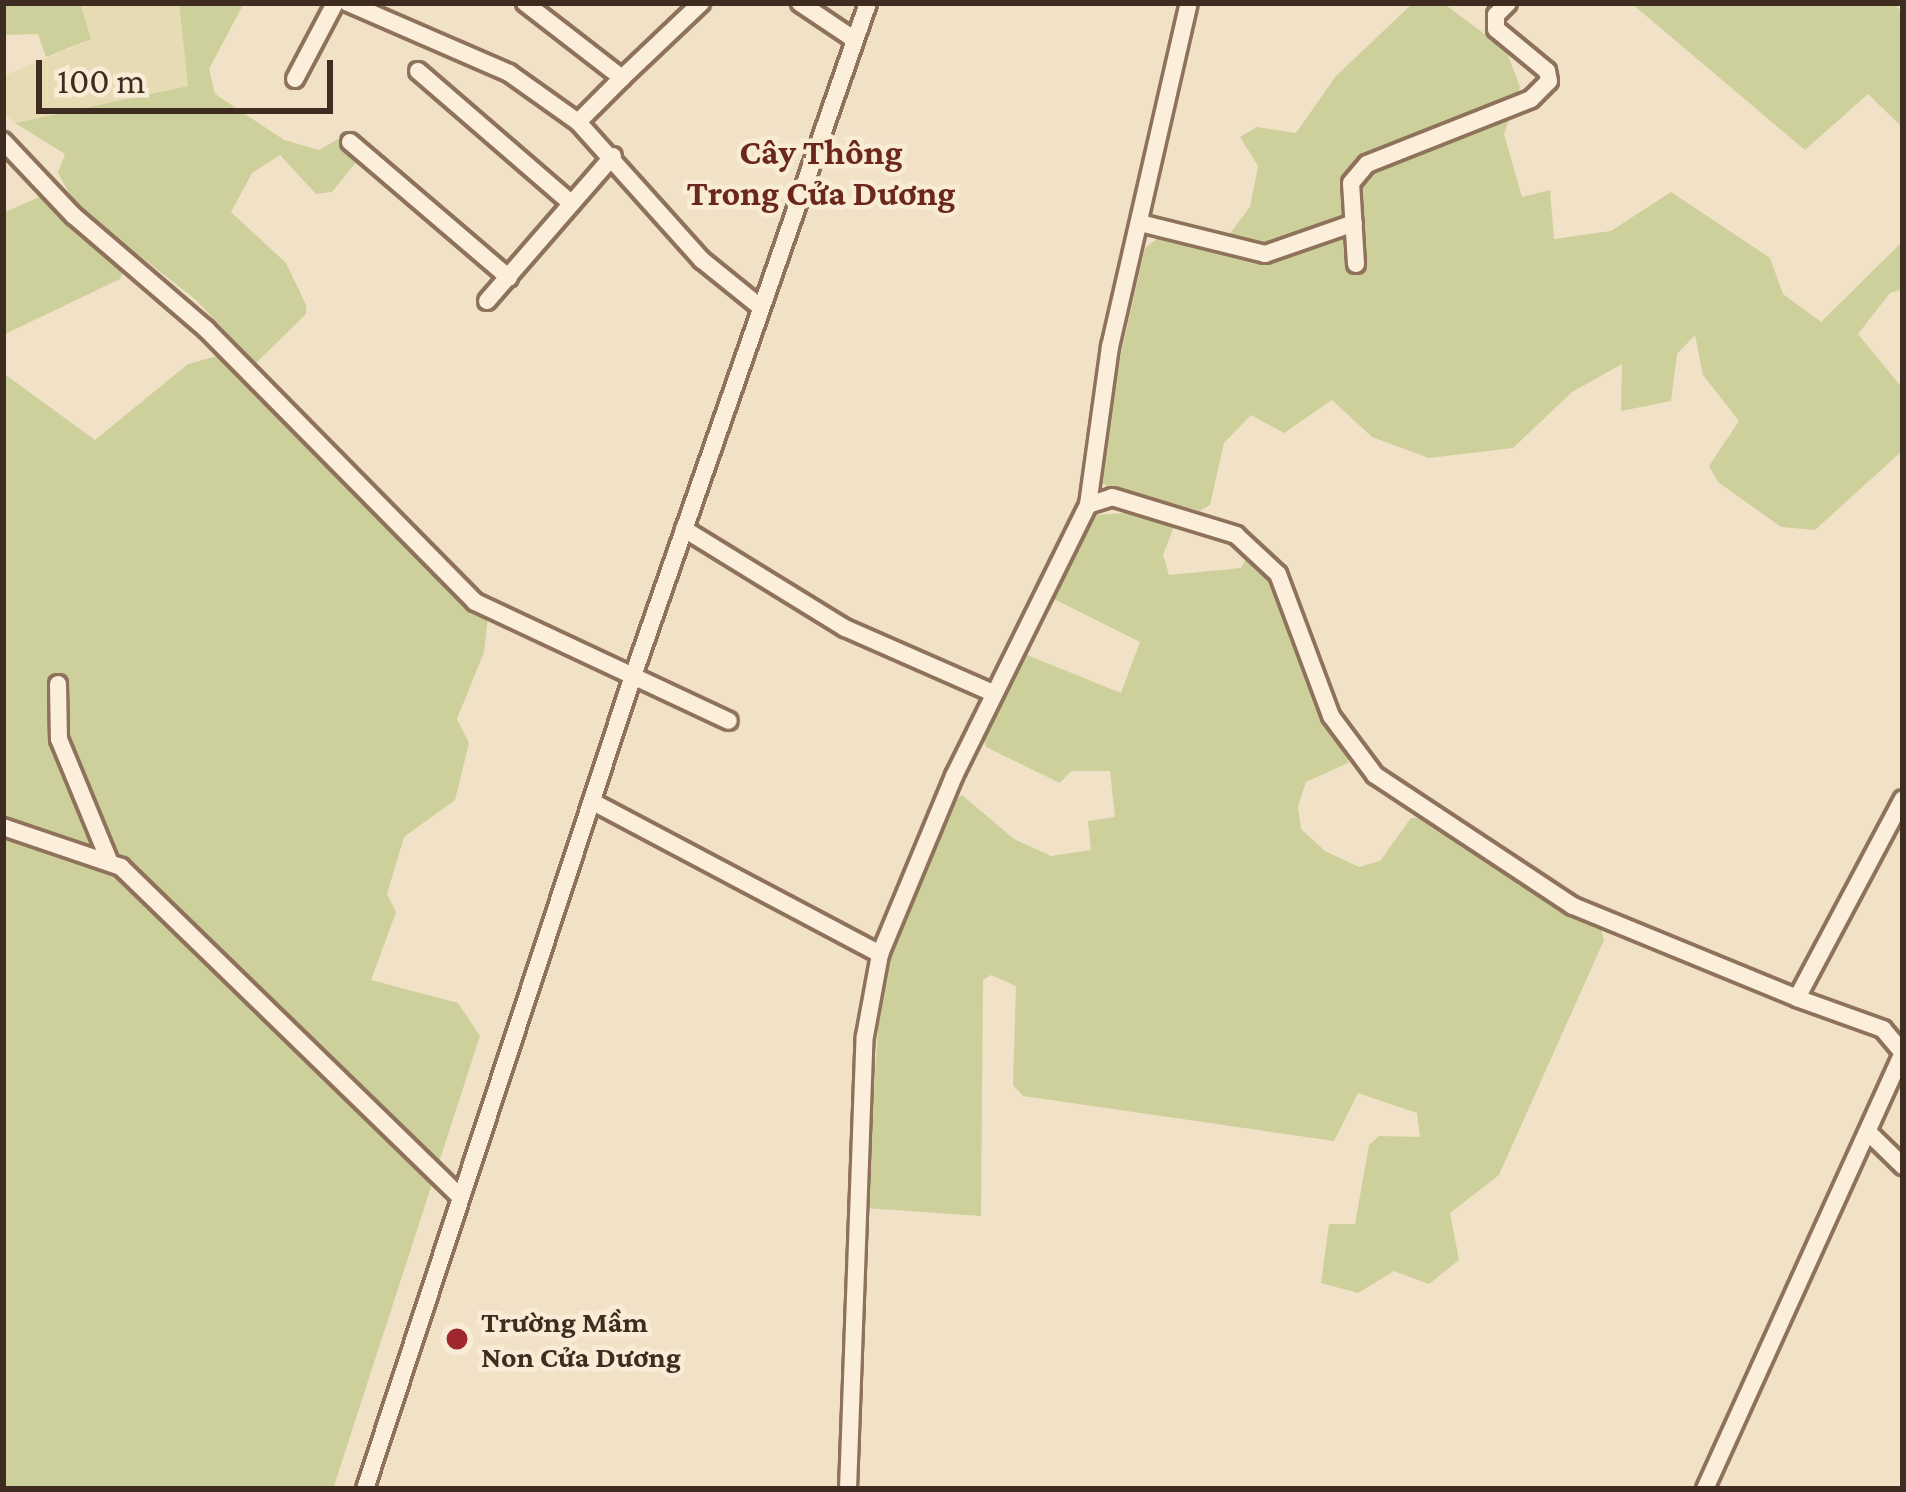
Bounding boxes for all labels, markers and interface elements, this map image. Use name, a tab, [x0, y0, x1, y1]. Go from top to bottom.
scale bar	[42, 36, 339, 110]
text: 100 m	[57, 61, 145, 101]
district label: Cây Thông Trong Cửa Dương	[686, 130, 956, 215]
place label: Trường Mầm Non Cửa Dương	[481, 1304, 681, 1374]
marker: Trường Mầm Non Cửa Dương	[444, 1326, 470, 1352]

